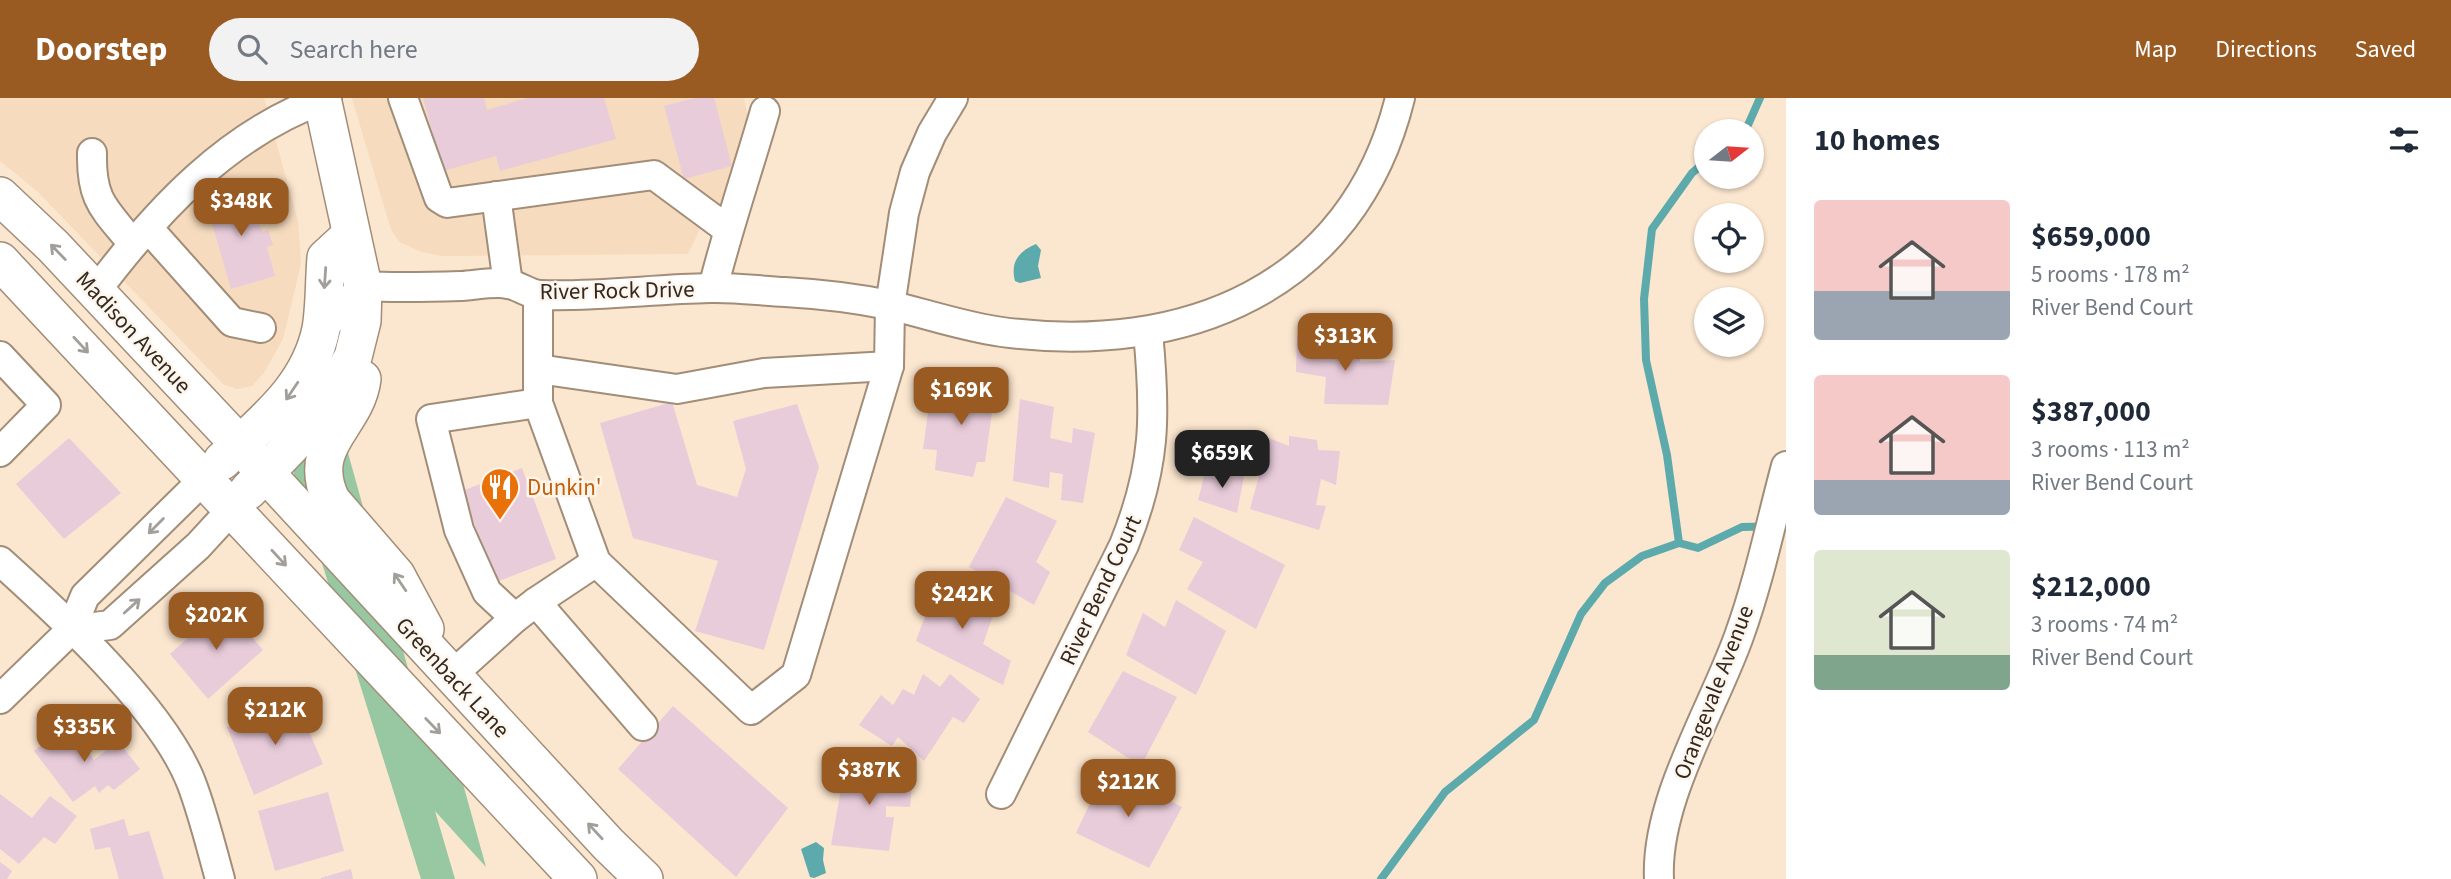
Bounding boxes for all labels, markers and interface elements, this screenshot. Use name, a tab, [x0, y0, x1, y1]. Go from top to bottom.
search box	[209, 18, 699, 81]
text: Doorstep	[35, 26, 167, 73]
icon: search	[233, 30, 271, 68]
text: Search here	[289, 31, 418, 68]
text: Map	[2134, 32, 2177, 67]
text: Directions	[2215, 32, 2317, 67]
text: Saved	[2355, 32, 2416, 67]
north arrow	[1694, 119, 1764, 189]
map controls	[1694, 119, 1764, 357]
text: 10 homes	[1814, 119, 1940, 162]
icon: filters	[2385, 121, 2423, 159]
pin: $348K	[192, 178, 290, 238]
text: $348K	[210, 184, 272, 217]
button: locate	[1694, 203, 1764, 273]
text: $659,000	[2031, 215, 2151, 258]
icon: home	[1870, 228, 1954, 312]
one-way arrow	[50, 244, 67, 261]
text: 5 rooms · 178 m²	[2031, 258, 2190, 291]
street label: Madison Avenue	[68, 264, 199, 401]
one-way arrow	[318, 266, 331, 288]
street label: River Rock Drive	[539, 273, 695, 308]
button: layers	[1694, 287, 1764, 357]
text: River Bend Court	[2031, 291, 2193, 324]
pin: $313K	[1296, 314, 1394, 373]
text: $313K	[1314, 319, 1376, 352]
one-way arrow	[73, 336, 89, 354]
pin: $169K	[912, 368, 1010, 427]
text: $169K	[930, 373, 992, 406]
one-way arrow	[285, 381, 299, 401]
text: $387,000	[2031, 390, 2151, 433]
icon: home	[1870, 403, 1954, 487]
pin: $659K	[1173, 430, 1271, 490]
text: 3 rooms · 113 m²	[2031, 433, 2190, 466]
text: $659K	[1191, 436, 1253, 469]
restaurant icon: Dunkin'	[479, 466, 521, 521]
text: River Bend Court	[2031, 466, 2193, 499]
place label: Dunkin'	[527, 471, 602, 504]
street label: River Bend Court	[1051, 510, 1150, 671]
one-way arrow	[148, 517, 165, 534]
one-way arrow	[271, 549, 288, 566]
text: $212,000	[2031, 565, 2151, 608]
pin: $242K	[913, 572, 1011, 631]
one-way arrow	[393, 573, 407, 592]
text: $242K	[931, 577, 993, 610]
icon: home	[1870, 578, 1954, 662]
pin: $202K	[167, 592, 265, 652]
one-way arrow	[122, 598, 140, 614]
text: $202K	[185, 598, 247, 631]
street label: Orangevale Avenue	[1665, 600, 1762, 784]
text: 3 rooms · 74 m²	[2031, 608, 2178, 641]
street label: Greenback Lane	[388, 610, 517, 745]
text: River Bend Court	[2031, 641, 2193, 674]
pin: $212K	[226, 688, 324, 747]
text: $212K	[244, 693, 306, 726]
pin: $335K	[35, 704, 133, 764]
text: $335K	[53, 710, 115, 743]
one-way arrow	[424, 717, 441, 734]
pin: $387K	[820, 748, 918, 807]
text: $387K	[838, 753, 900, 786]
pin: $212K	[1079, 760, 1177, 819]
text: $212K	[1097, 765, 1159, 798]
one-way arrow	[587, 823, 604, 840]

